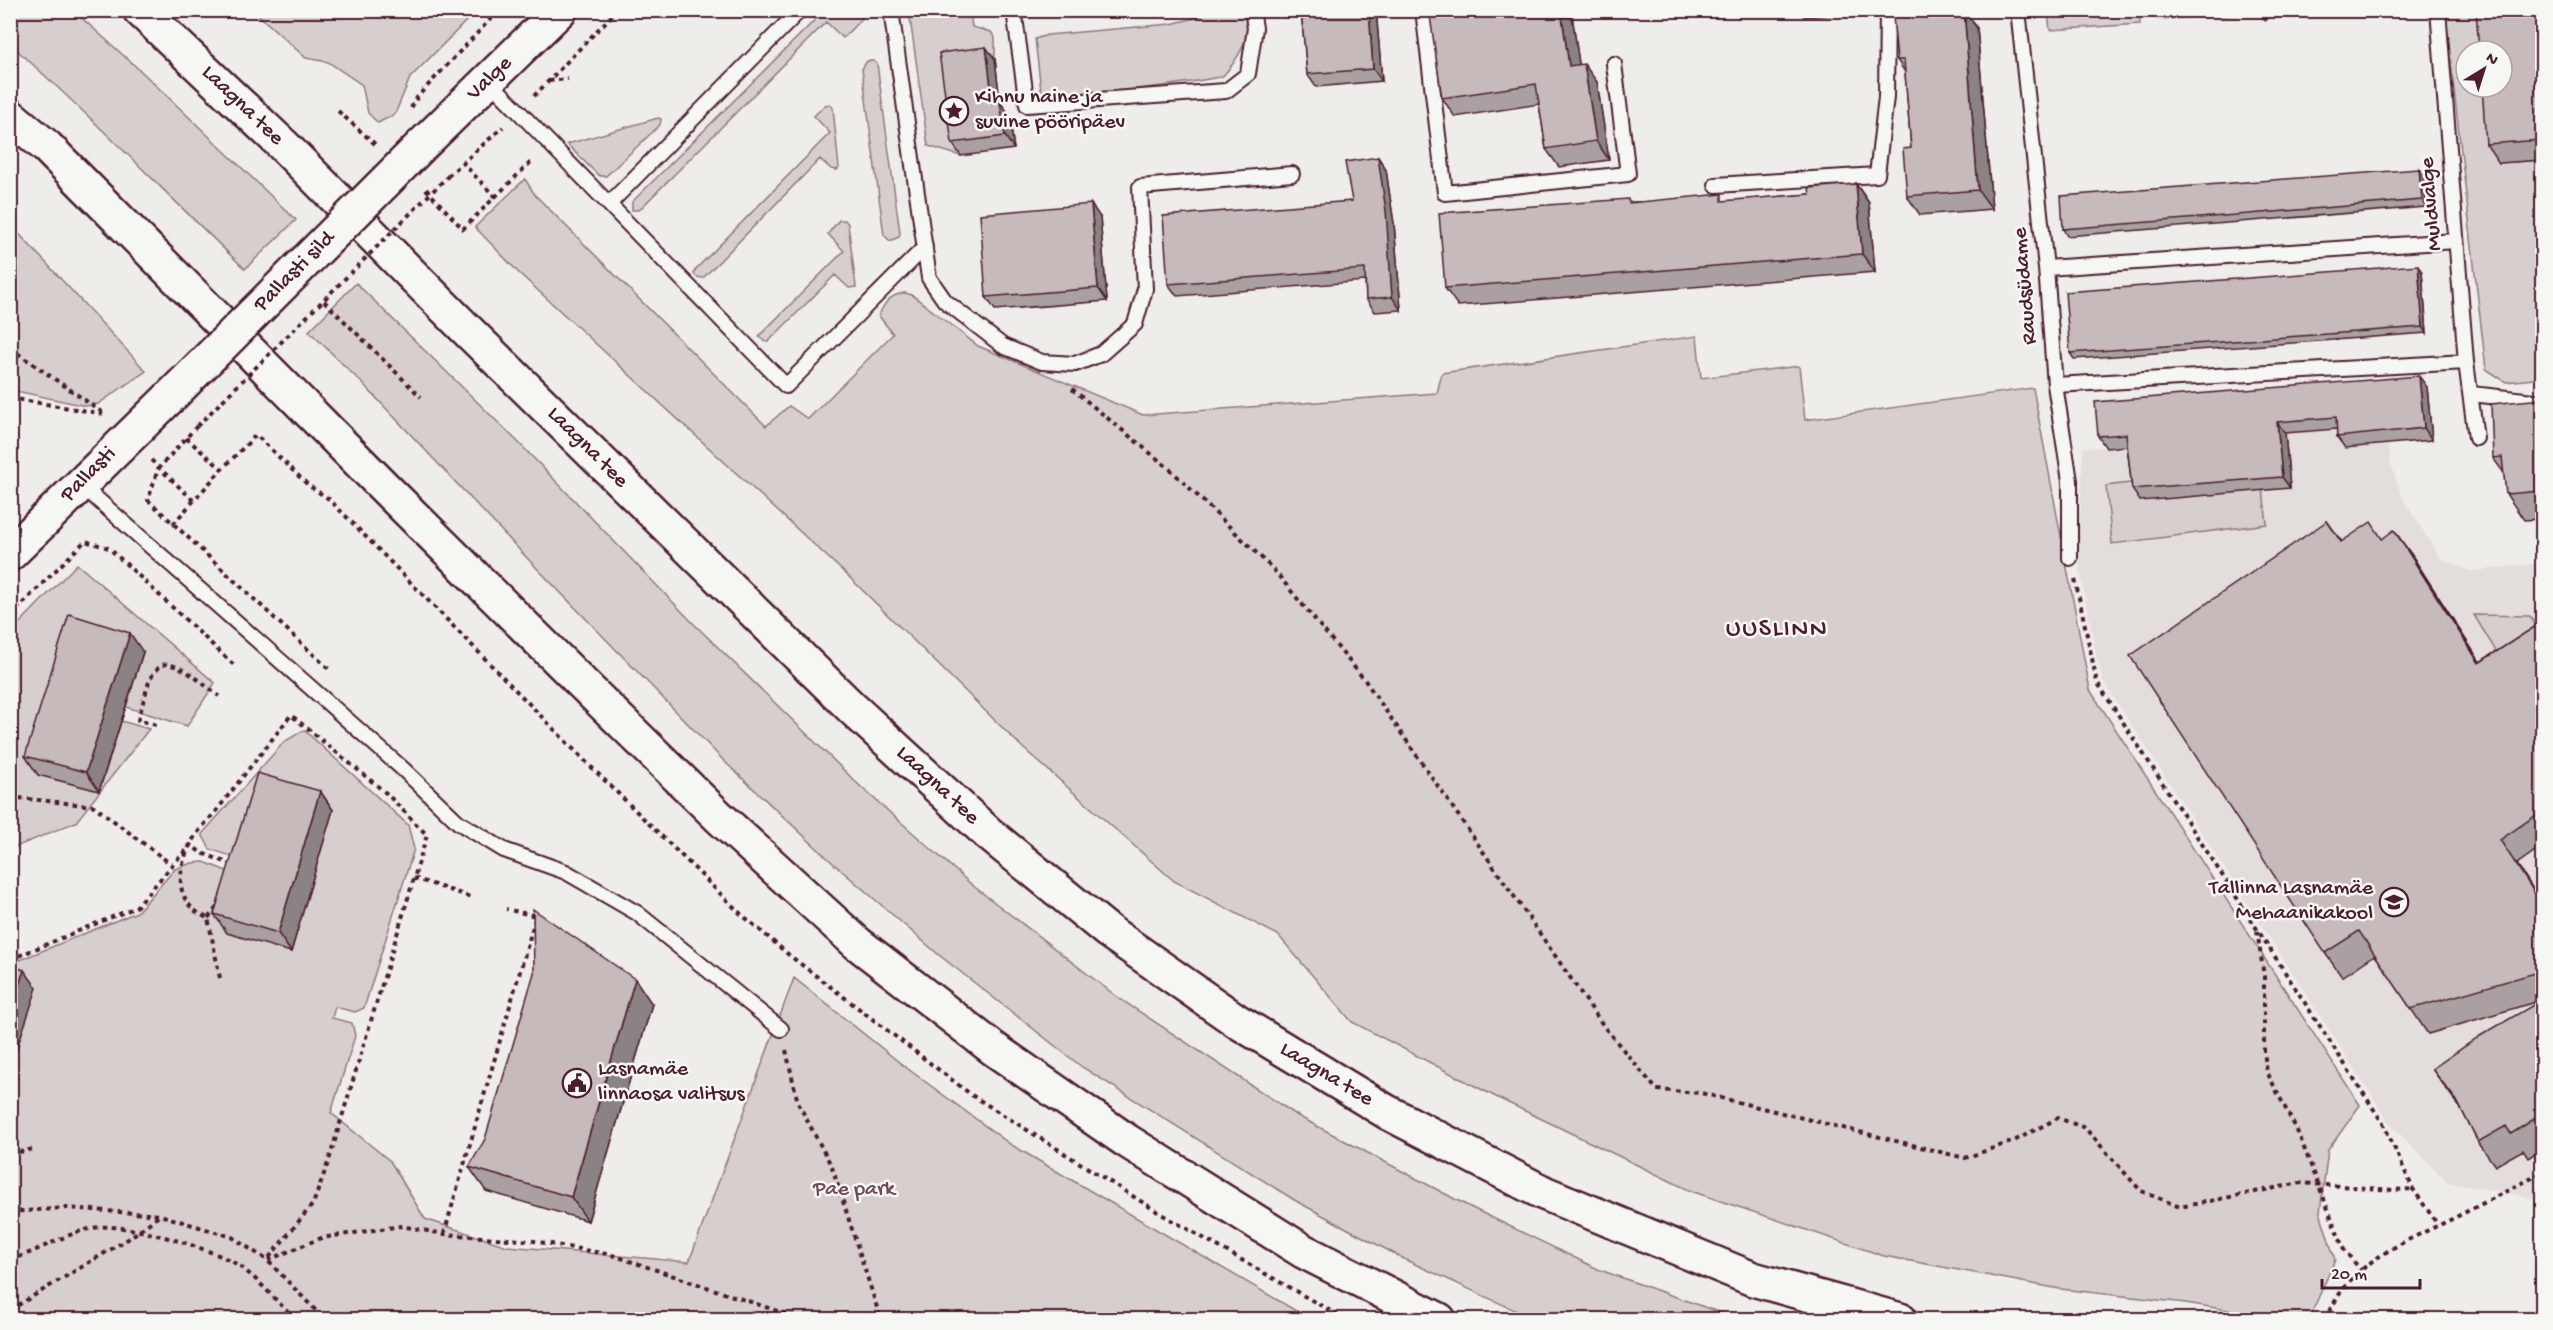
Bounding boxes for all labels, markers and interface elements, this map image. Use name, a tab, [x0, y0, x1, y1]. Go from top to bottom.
north arrow	[2454, 39, 2514, 99]
text: N	[2481, 49, 2501, 71]
street label: Valge	[461, 51, 519, 108]
street label: Laagna tee	[195, 60, 289, 152]
place label: Kihnu naine ja suvine pööripäev	[975, 85, 1126, 136]
place icon: Kihnu naine ja suvine pööripäev	[938, 95, 970, 127]
street label: Muldvalge	[2415, 155, 2449, 252]
street label: Pallasti sild	[248, 225, 342, 319]
street label: Raudsüdame	[2008, 226, 2044, 346]
street label: Laagna tee	[541, 402, 634, 495]
street label: Pallasti	[55, 442, 122, 509]
district label: UUSLINN	[1726, 615, 1828, 646]
street label: Laagna tee	[890, 741, 985, 832]
place label: Tallinna Lasnamäe Mehaanikakool	[2207, 876, 2374, 927]
school or university icon: Tallinna Lasnamäe Mehaanikakool	[2378, 886, 2410, 918]
street label: Laagna tee	[1274, 1037, 1378, 1113]
place label: Lasnamäe linnaosa valitsus	[598, 1057, 746, 1108]
public building icon: Lasnamäe linnaosa valitsus	[561, 1067, 593, 1099]
park label: Pae park	[812, 1177, 897, 1203]
scale bar	[2322, 1252, 2420, 1290]
text: 20 m	[2331, 1265, 2367, 1286]

